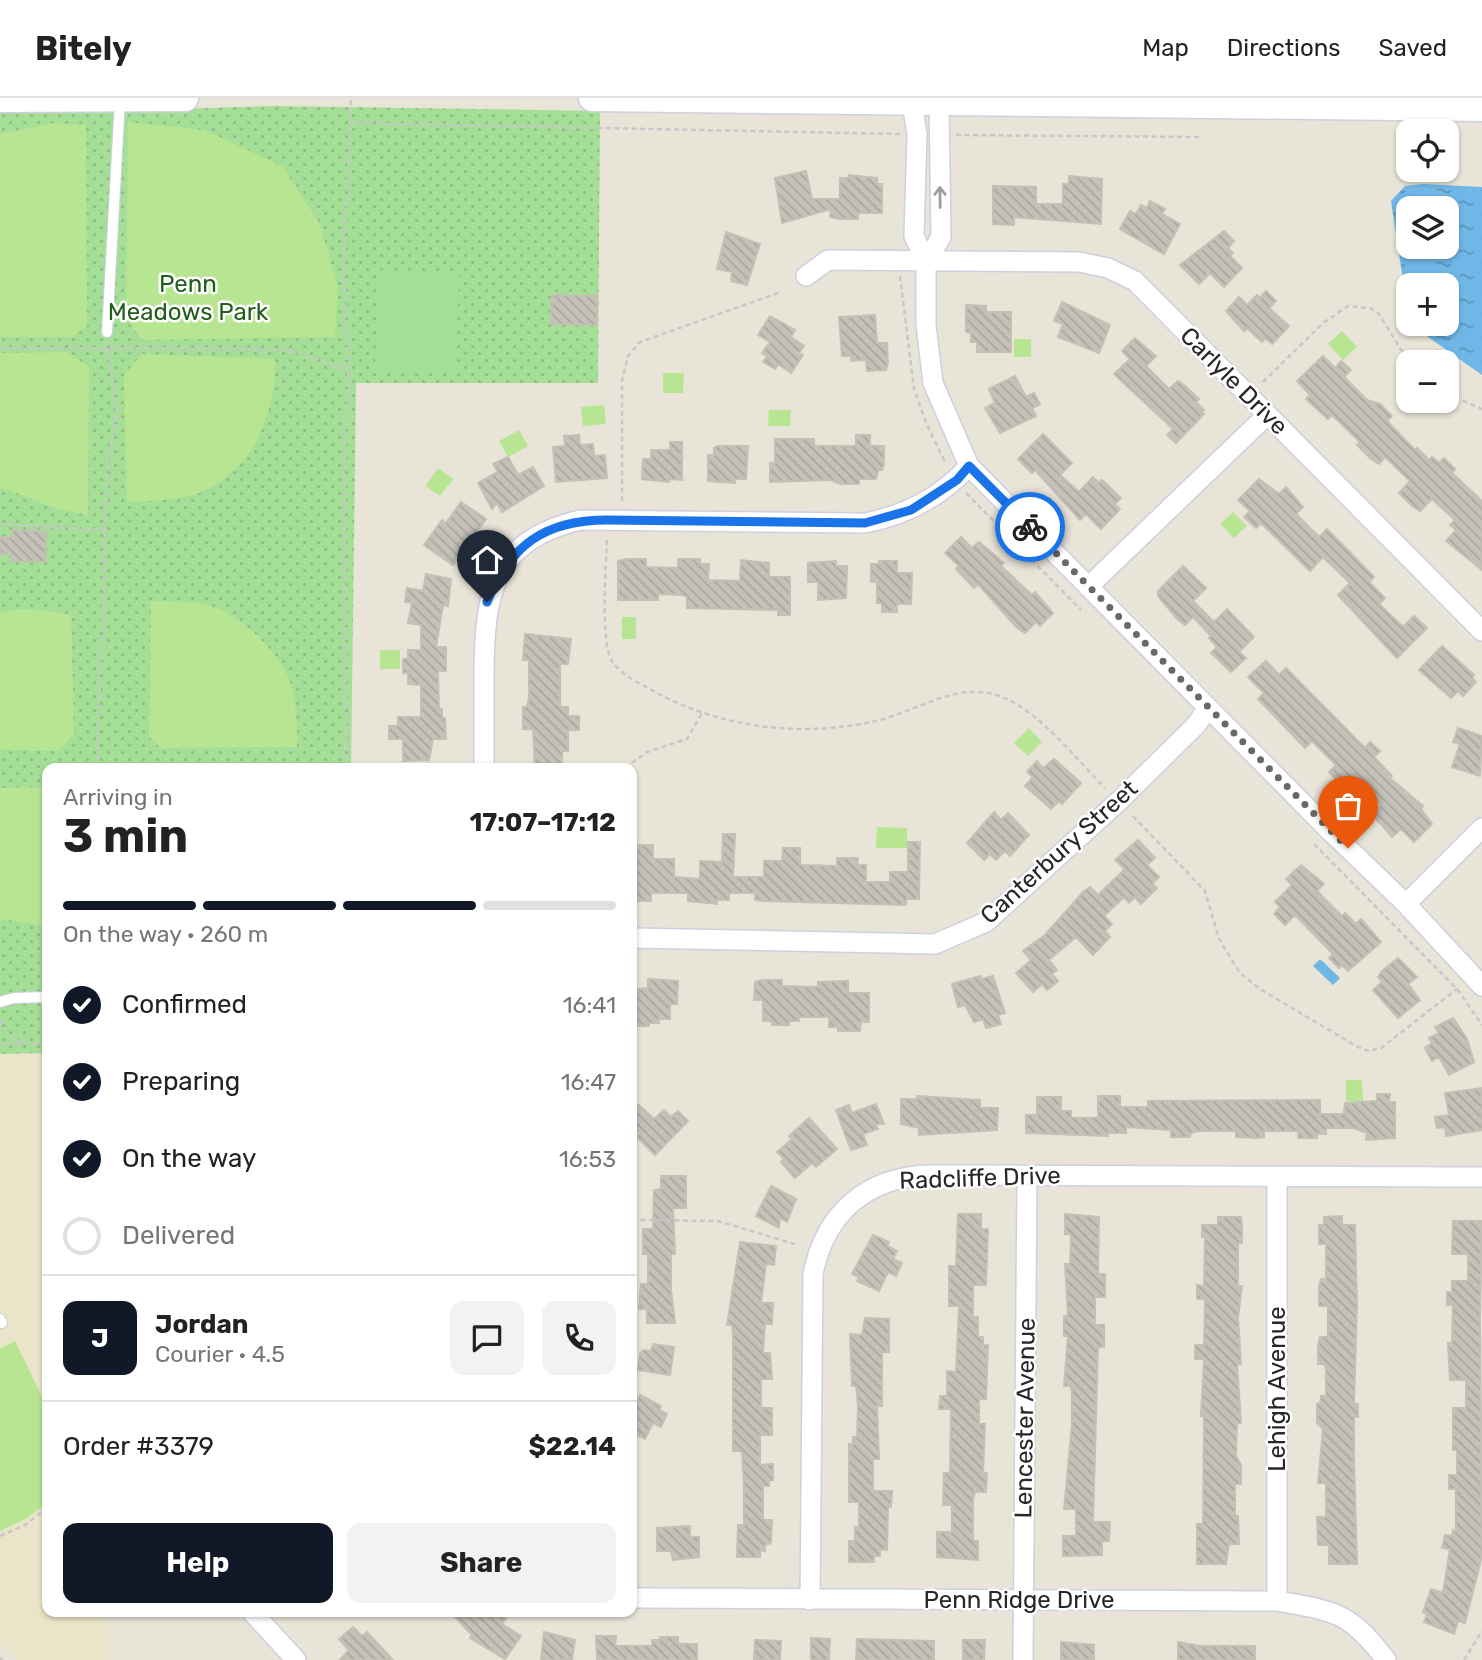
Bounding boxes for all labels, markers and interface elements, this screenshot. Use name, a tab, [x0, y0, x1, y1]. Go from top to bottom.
text: Bitely	[35, 29, 132, 68]
text: Map	[1142, 34, 1189, 62]
text: Directions	[1227, 34, 1340, 62]
text: Saved	[1378, 34, 1447, 62]
map controls	[1396, 119, 1459, 413]
button: locate	[1396, 119, 1459, 182]
one-way arrow	[933, 186, 947, 209]
button: layers	[1396, 196, 1459, 259]
park label: Penn Meadows Park	[108, 270, 269, 326]
button: +	[1396, 273, 1459, 336]
street label: Carlyle Drive	[1174, 321, 1294, 441]
button: −	[1396, 350, 1459, 413]
courier	[995, 492, 1065, 562]
icon: bike	[1011, 508, 1049, 546]
pin	[457, 530, 517, 602]
icon: home	[468, 541, 506, 579]
street label: Canterbury Street	[975, 774, 1143, 930]
pin	[1318, 776, 1378, 848]
text: Arriving in	[63, 783, 173, 811]
icon: bag	[1329, 787, 1367, 825]
text: 17:07–17:12	[469, 807, 616, 838]
text: 3 min	[63, 809, 188, 864]
text: On the way · 260 m	[63, 920, 268, 948]
icon: check	[63, 986, 101, 1024]
text: Confirmed	[122, 989, 247, 1020]
text: 16:41	[563, 991, 616, 1019]
icon: check	[63, 1063, 101, 1101]
text: Preparing	[122, 1066, 240, 1097]
text: 16:47	[561, 1068, 616, 1096]
icon: check	[63, 1140, 101, 1178]
text: On the way	[122, 1143, 256, 1174]
text: 16:53	[559, 1145, 616, 1173]
street label: Radcliffe Drive	[899, 1161, 1061, 1195]
text: Delivered	[122, 1220, 235, 1251]
button: chat	[450, 1301, 524, 1375]
button: phone	[542, 1301, 616, 1375]
street label: Lehigh Avenue	[1263, 1306, 1291, 1472]
text: Jordan	[155, 1309, 248, 1340]
street label: Lencester Avenue	[1009, 1317, 1041, 1519]
text: J	[91, 1323, 109, 1354]
text: Courier · 4.5	[155, 1340, 285, 1368]
text: Order #3379	[63, 1431, 214, 1462]
text: $22.14	[528, 1431, 616, 1462]
button: Help	[63, 1523, 333, 1603]
button: Share	[347, 1523, 616, 1603]
street label: Penn Ridge Drive	[924, 1586, 1114, 1614]

